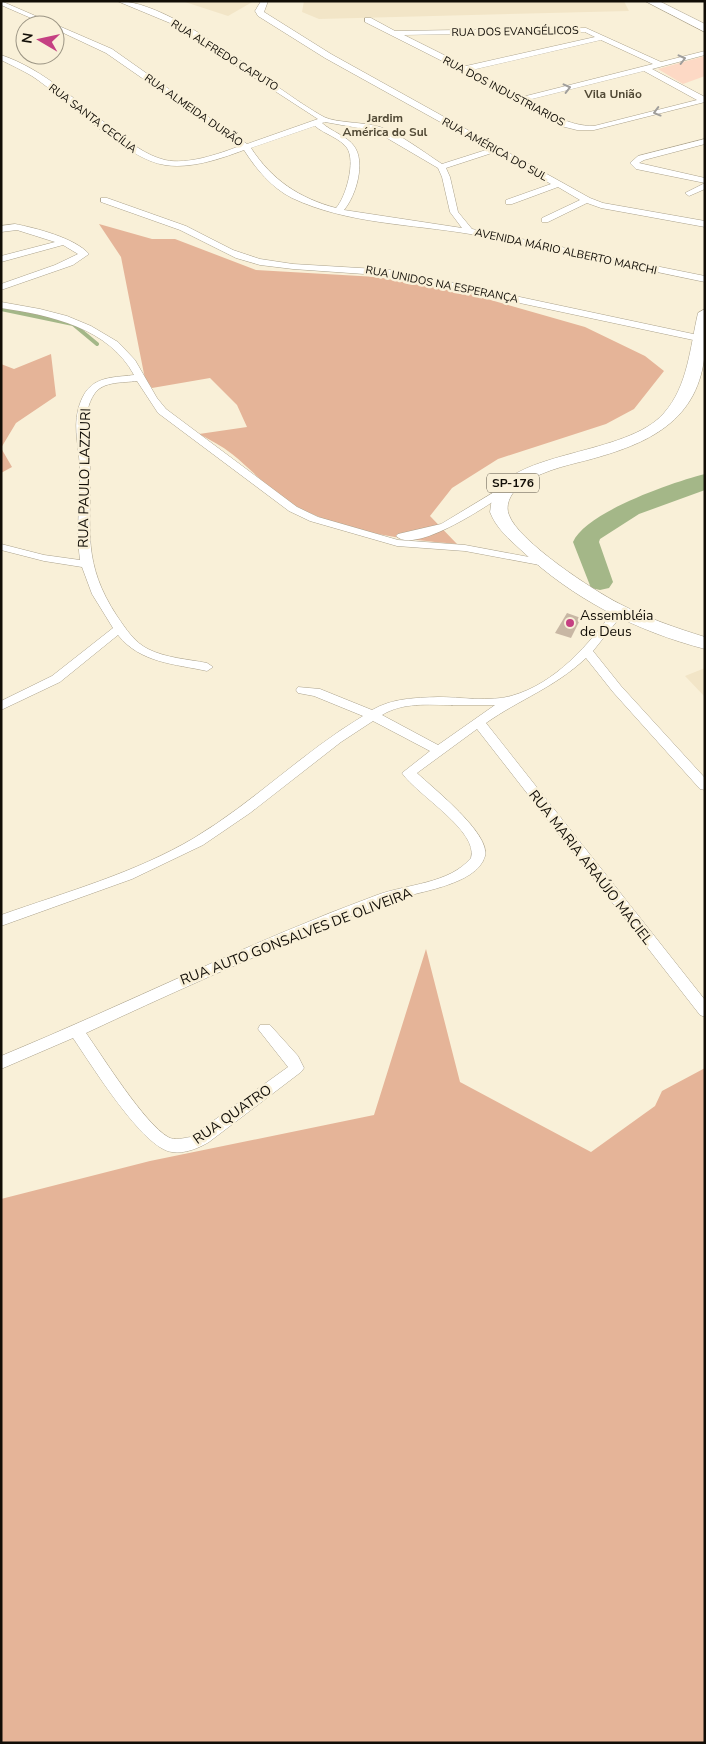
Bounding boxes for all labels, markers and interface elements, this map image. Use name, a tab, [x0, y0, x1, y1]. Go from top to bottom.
north arrow	[15, 15, 65, 65]
street label: RUA ALFREDO CAPUTO	[168, 16, 281, 95]
street label: RUA DOS EVANGÉLICOS	[451, 22, 579, 40]
text: N	[17, 31, 38, 45]
street label: RUA DOS INDUSTRIARIOS	[440, 53, 568, 130]
one-way arrow	[678, 54, 687, 65]
street label: RUA ALMEIDA DURÃO	[141, 71, 246, 150]
street label: RUA SANTA CECÍLIA	[46, 80, 140, 156]
one-way arrow	[562, 83, 571, 94]
district label: Vila União	[583, 86, 642, 102]
one-way arrow	[653, 107, 661, 117]
district label: Jardim América do Sul	[343, 110, 428, 140]
street label: RUA AMÉRICA DO SUL	[439, 113, 551, 185]
street label: AVENIDA MÁRIO ALBERTO MARCHI	[473, 224, 659, 278]
street label: RUA UNIDOS NA ESPERANÇA	[364, 262, 520, 307]
street label: RUA PAULO LAZZURI	[74, 408, 95, 548]
road number: SP-176	[487, 473, 539, 492]
place label: Assembléia de Deus	[580, 606, 653, 641]
marker: Assembléia de Deus	[564, 617, 576, 629]
street label: RUA MARIA ARAÚJO MACIEL	[524, 786, 657, 949]
street label: RUA AUTO GONSALVES DE OLIVEIRA	[178, 883, 415, 990]
street label: RUA QUATRO	[189, 1080, 275, 1149]

